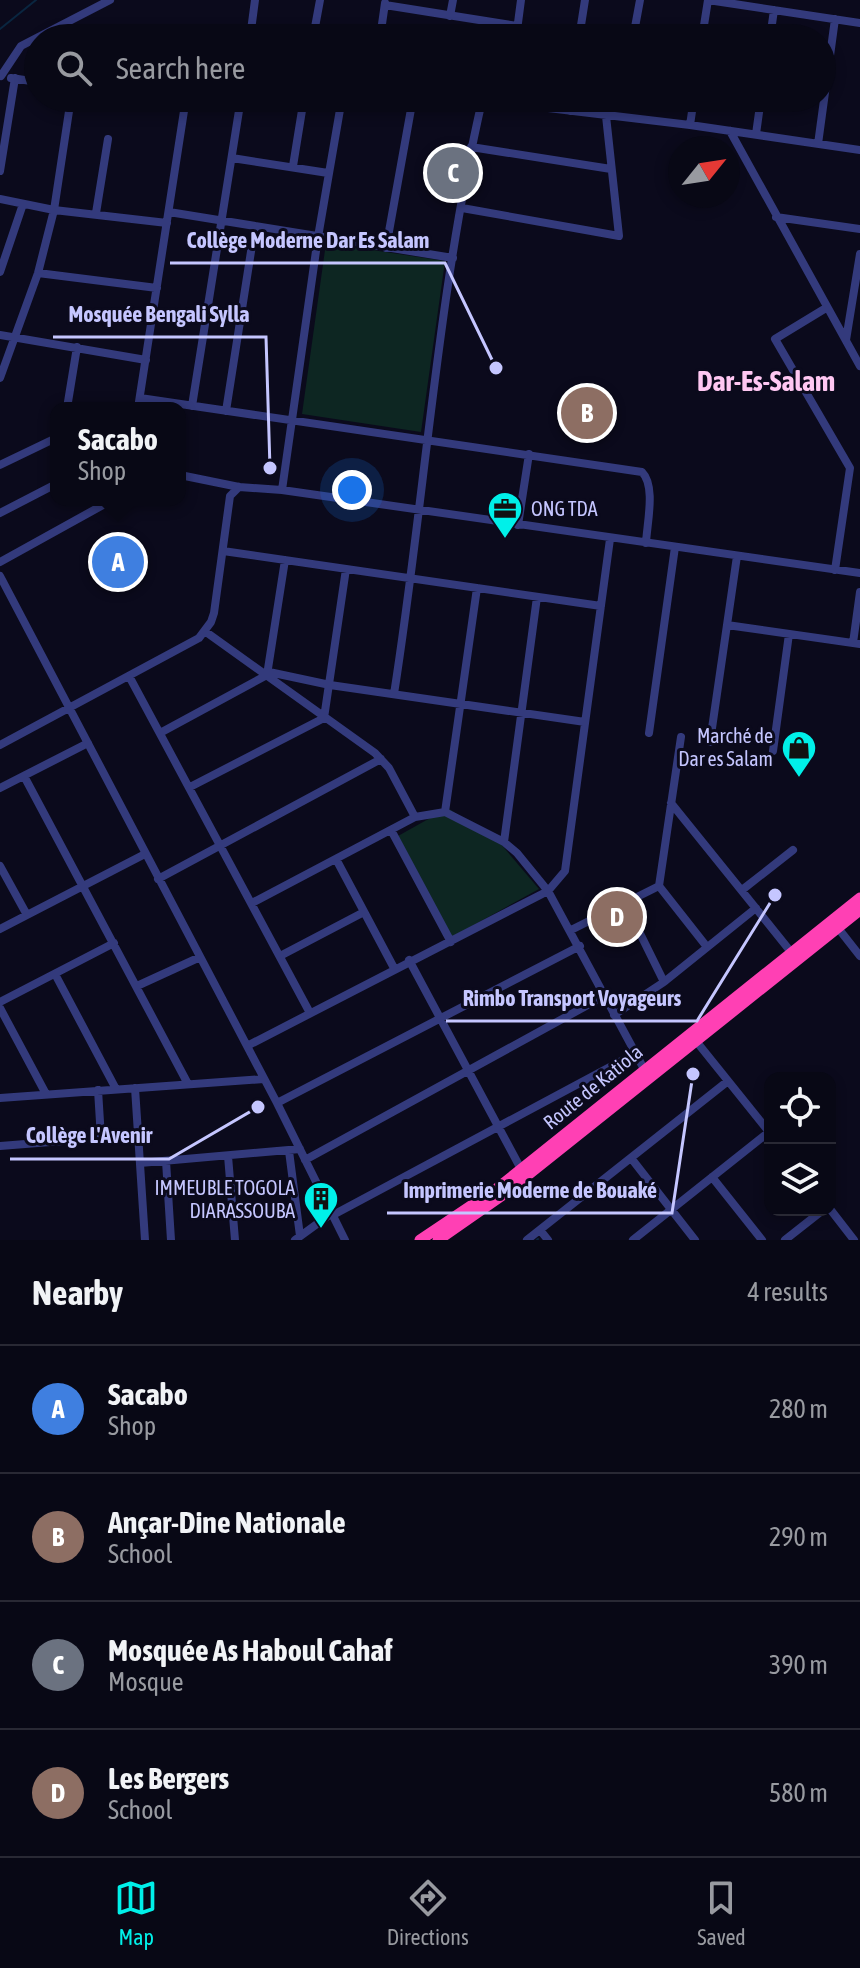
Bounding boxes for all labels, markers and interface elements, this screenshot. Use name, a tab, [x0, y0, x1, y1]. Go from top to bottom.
search box	[24, 24, 836, 112]
icon: search	[52, 46, 96, 90]
text: Search here	[116, 51, 245, 85]
north arrow	[668, 136, 740, 208]
pin: C	[427, 143, 479, 203]
callout: Collège Moderne Dar Es Salam	[170, 217, 445, 263]
text: Collège Moderne Dar Es Salam	[187, 227, 429, 253]
callout: Mosquée Bengali Sylla	[53, 291, 266, 337]
text: Mosquée Bengali Sylla	[69, 301, 250, 327]
district label: Dar-Es-Salam	[697, 365, 835, 397]
pin: B	[561, 383, 613, 443]
popup	[50, 402, 186, 506]
text: Sacabo	[78, 422, 158, 456]
text: Shop	[78, 456, 126, 486]
your location	[332, 470, 372, 510]
office icon: ONG TDA	[486, 490, 524, 540]
place label: ONG TDA	[531, 497, 598, 520]
pin: A	[92, 532, 144, 592]
place label: Marché de Dar es Salam	[678, 724, 773, 770]
shop icon: Marché de Dar es Salam	[780, 729, 818, 779]
pin: D	[591, 887, 643, 947]
callout: Rimbo Transport Voyageurs	[446, 975, 697, 1021]
text: Rimbo Transport Voyageurs	[463, 985, 681, 1011]
street label: Route de Katiola	[539, 1040, 647, 1134]
map controls	[764, 1072, 836, 1216]
button: locate	[764, 1072, 836, 1144]
callout: Collège L'Avenir	[10, 1113, 169, 1159]
text: Collège L'Avenir	[26, 1122, 153, 1148]
button: layers	[764, 1144, 836, 1216]
callout: Imprimerie Moderne de Bouaké	[387, 1167, 672, 1213]
place label: IMMEUBLE TOGOLA DIARASSOUBA	[154, 1176, 295, 1222]
text: Imprimerie Moderne de Bouaké	[403, 1177, 657, 1203]
building icon: IMMEUBLE TOGOLA DIARASSOUBA	[302, 1180, 340, 1230]
text: Nearby	[32, 1273, 123, 1312]
text: 4 results	[747, 1277, 828, 1307]
text: Sacabo	[108, 1377, 188, 1411]
text: A	[52, 1394, 64, 1424]
text: 280 m	[769, 1394, 828, 1424]
text: Shop	[108, 1411, 156, 1441]
text: Ançar-Dine Nationale	[108, 1505, 346, 1539]
text: B	[52, 1522, 64, 1552]
text: 290 m	[769, 1522, 828, 1552]
text: School	[108, 1539, 172, 1569]
text: Mosquée As Haboul Cahaf	[108, 1633, 393, 1667]
text: C	[52, 1650, 64, 1680]
text: 390 m	[769, 1650, 828, 1680]
text: Mosque	[108, 1667, 184, 1697]
text: Les Bergers	[108, 1761, 229, 1795]
text: D	[51, 1778, 65, 1808]
text: 580 m	[769, 1778, 828, 1808]
text: School	[108, 1795, 172, 1825]
tab: Map	[114, 1876, 158, 1950]
tab: Directions	[387, 1876, 469, 1950]
tab: Saved	[697, 1876, 746, 1950]

